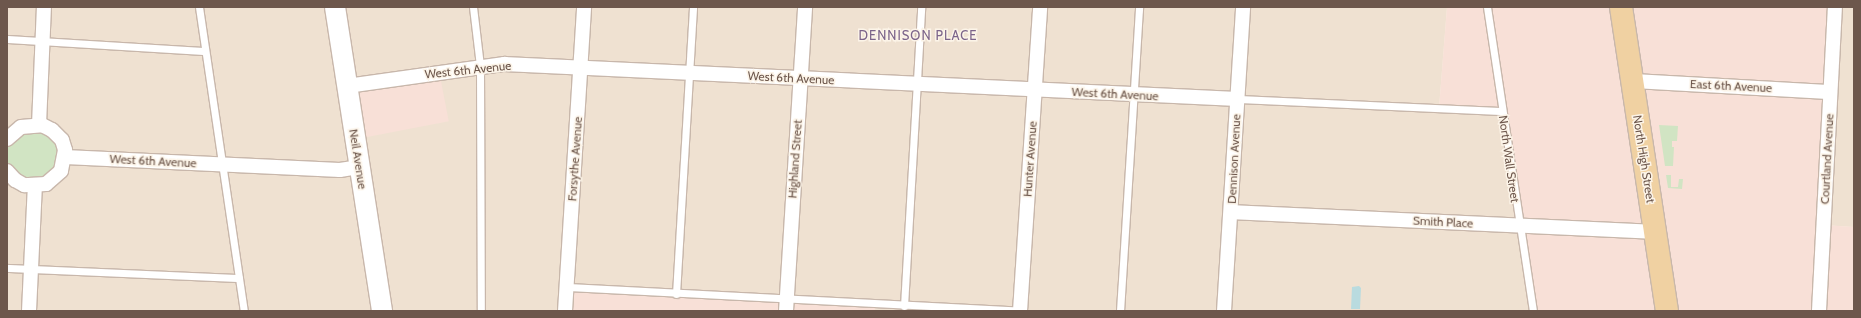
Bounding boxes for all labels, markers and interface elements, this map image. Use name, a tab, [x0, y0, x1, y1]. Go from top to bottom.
district label: DENNISON PLACE	[859, 27, 977, 43]
street label: West 6th Avenue	[424, 58, 512, 82]
street label: West 6th Avenue	[747, 69, 835, 87]
street label: East 6th Avenue	[1690, 77, 1772, 95]
street label: West 6th Avenue	[1071, 85, 1159, 103]
street label: Courtland Avenue	[1817, 113, 1837, 205]
street label: Dennison Avenue	[1224, 114, 1244, 204]
street label: North High Street	[1630, 114, 1658, 204]
street label: North Wall Street	[1496, 115, 1522, 203]
street label: Forsythe Avenue	[565, 116, 585, 202]
street label: Highland Street	[785, 119, 805, 199]
street label: Hunter Avenue	[1020, 121, 1040, 197]
street label: Neil Avenue	[346, 128, 370, 190]
street label: West 6th Avenue	[109, 152, 197, 170]
street label: Smith Place	[1413, 213, 1473, 231]

